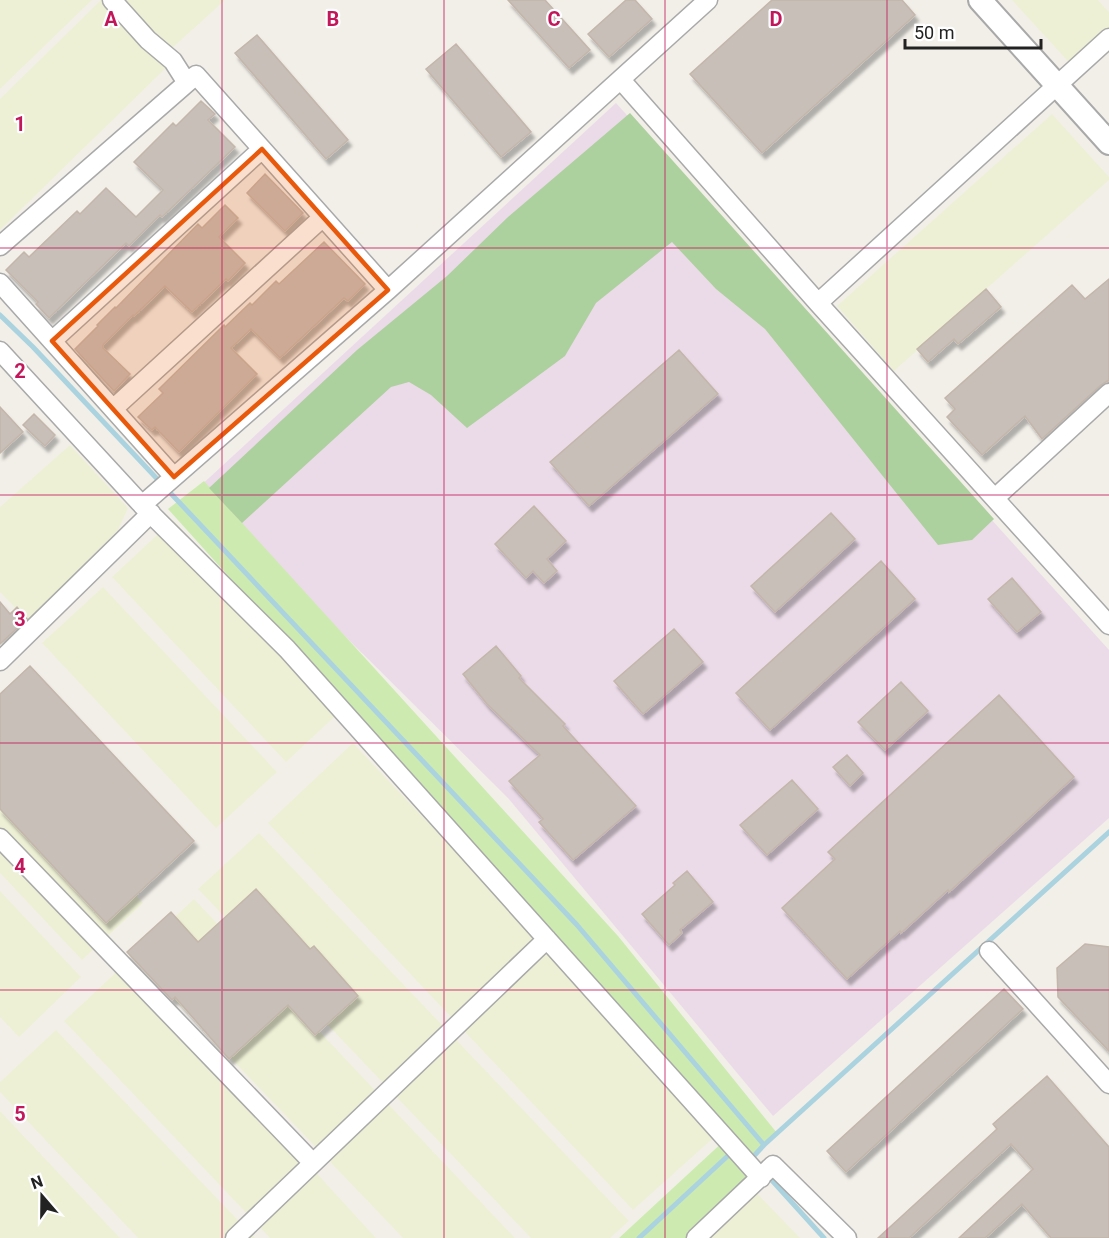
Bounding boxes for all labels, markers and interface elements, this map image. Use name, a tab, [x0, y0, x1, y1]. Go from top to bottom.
text: A	[104, 7, 118, 31]
text: B	[327, 7, 339, 31]
text: C	[547, 7, 561, 31]
text: D	[770, 7, 783, 31]
scale bar	[905, 12, 1042, 50]
text: 50 m	[914, 22, 954, 43]
text: 1	[14, 112, 26, 136]
text: 2	[14, 359, 26, 383]
text: 3	[14, 607, 26, 631]
text: 4	[14, 854, 26, 878]
text: 5	[14, 1102, 26, 1126]
north arrow	[12, 1166, 72, 1226]
text: N	[28, 1172, 46, 1193]

